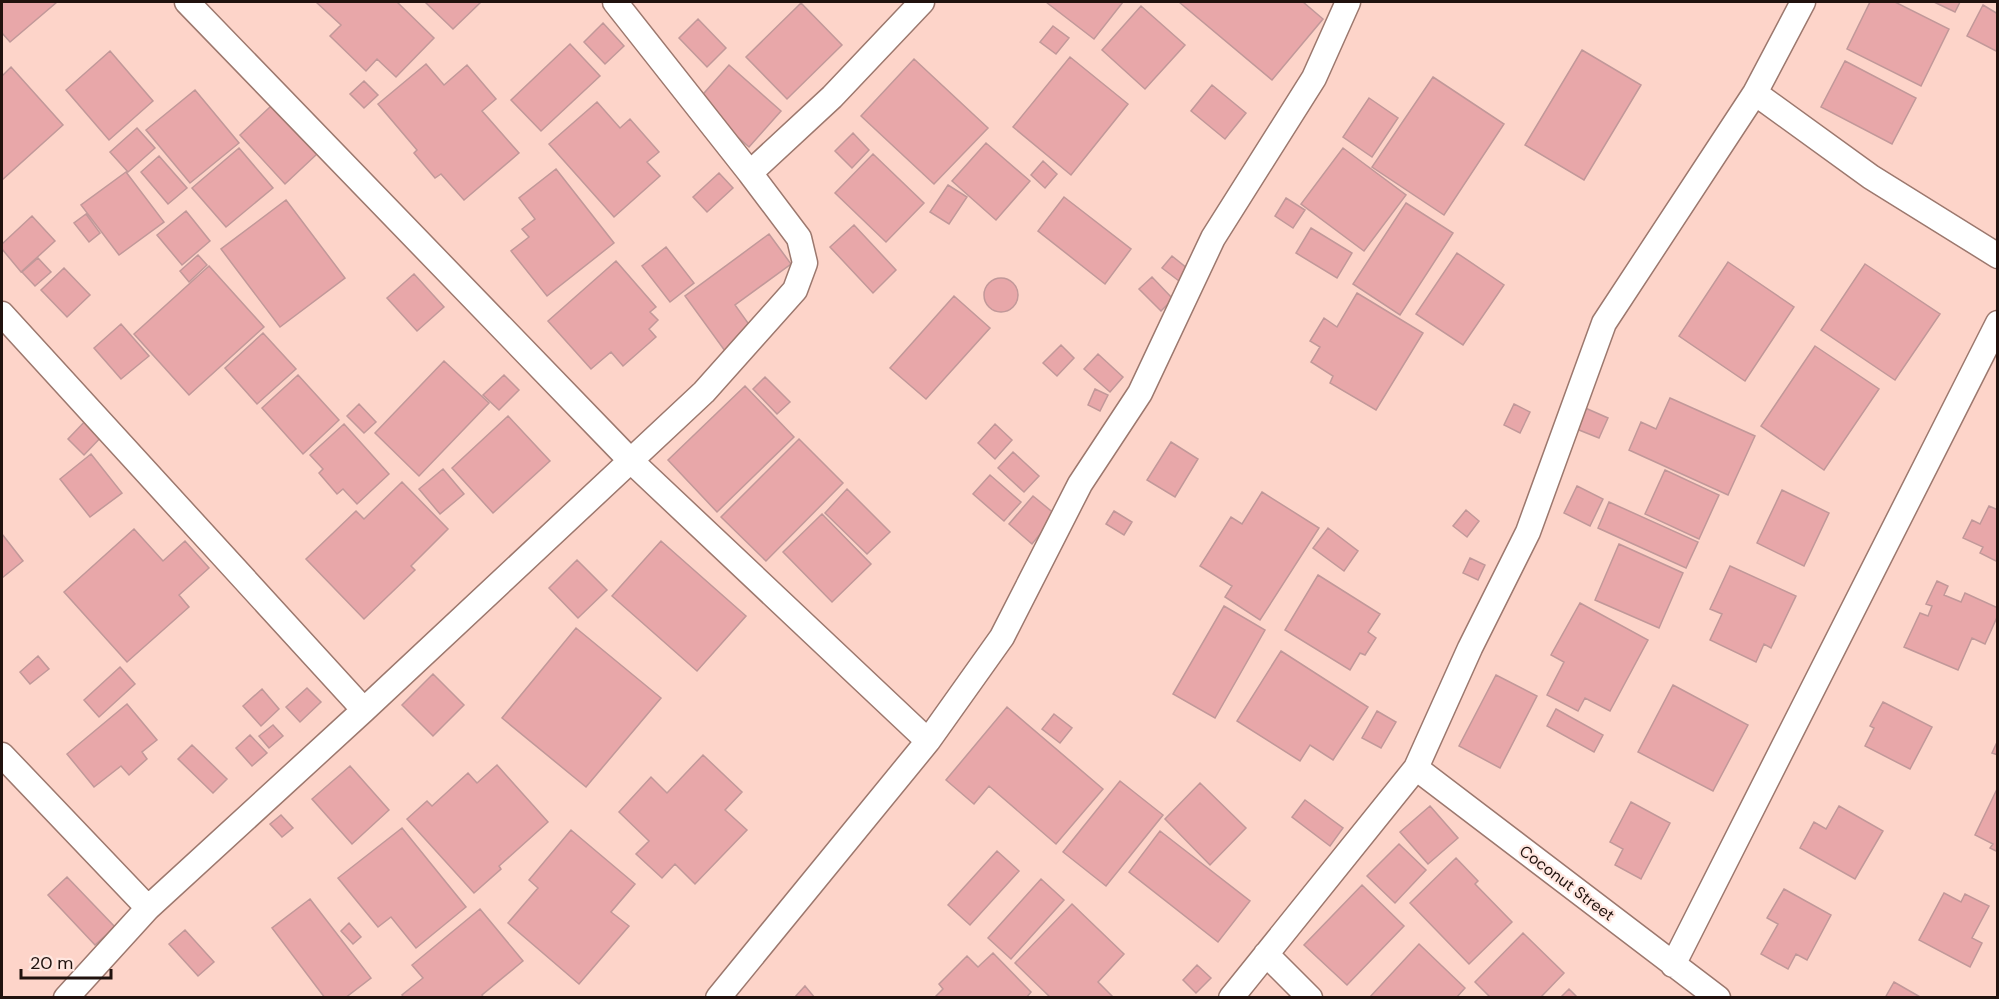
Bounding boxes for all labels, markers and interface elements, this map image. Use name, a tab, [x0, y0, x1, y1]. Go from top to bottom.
street label: Coconut Street	[1515, 840, 1619, 926]
scale bar	[21, 942, 111, 980]
text: 20 m	[30, 951, 73, 975]

